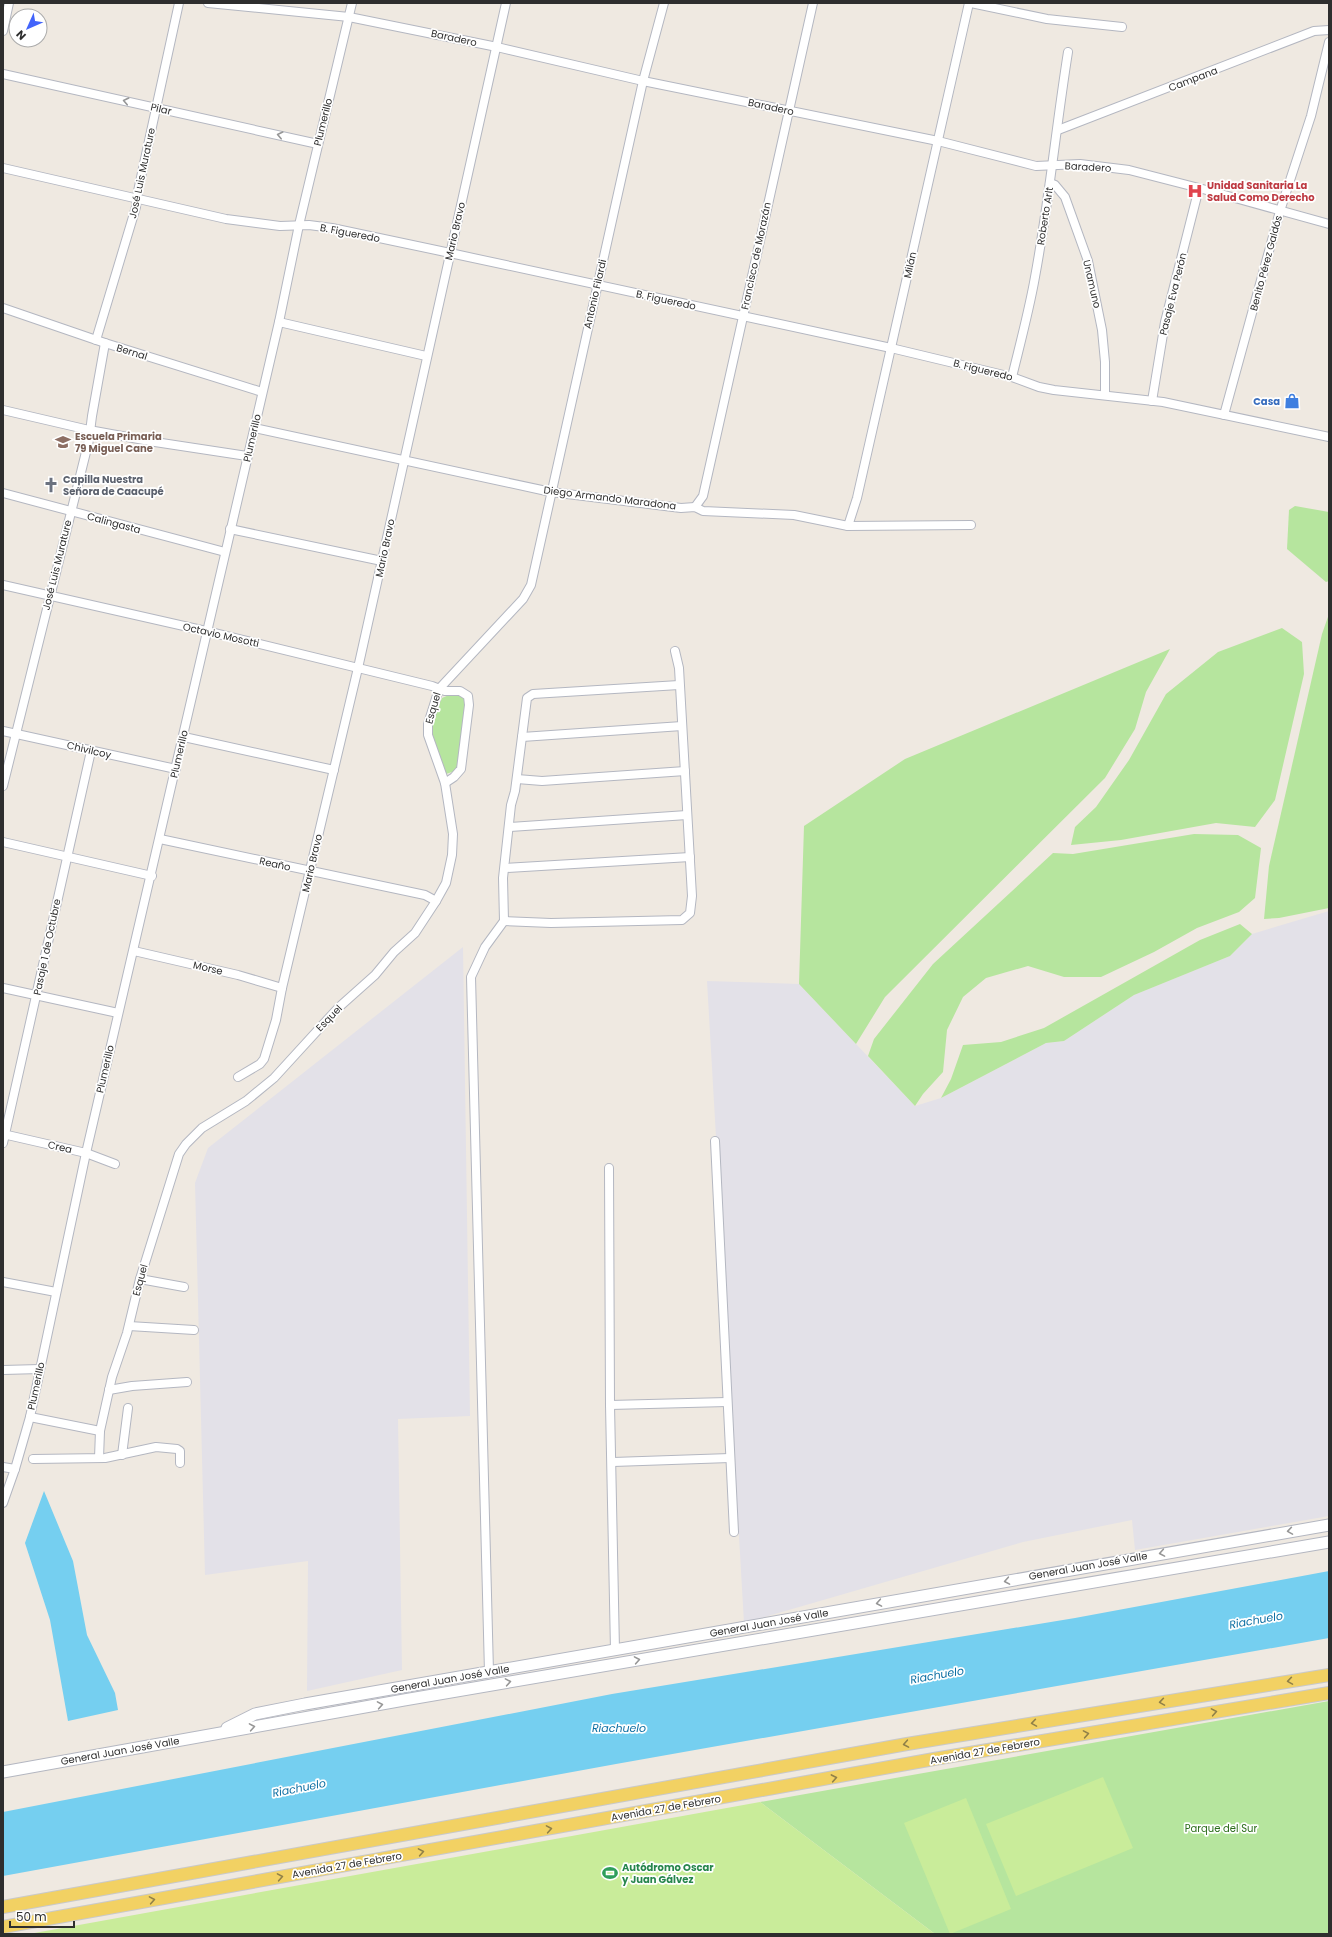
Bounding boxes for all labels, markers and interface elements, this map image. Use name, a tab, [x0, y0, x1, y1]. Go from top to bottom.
north arrow	[8, 8, 48, 48]
text: N	[12, 26, 30, 44]
street label: Baradero	[430, 26, 478, 50]
street label: Campana	[1166, 63, 1220, 95]
street label: Baradero	[747, 95, 795, 119]
one-way arrow	[123, 97, 129, 105]
street label: Plumerillo	[310, 97, 336, 147]
street label: Pilar	[149, 99, 173, 119]
street label: José Luis Murature	[125, 126, 159, 220]
one-way arrow	[277, 132, 283, 140]
street label: Baradero	[1064, 158, 1112, 176]
place label: Unidad Sanitaria La Salud Como Derecho	[1207, 178, 1315, 205]
hospital icon: Unidad Sanitaria La Salud Como Derecho	[1186, 182, 1204, 200]
street label: Roberto Arlt	[1033, 186, 1057, 246]
street label: Mario Bravo	[441, 200, 469, 262]
street label: Francisco de Morazán	[737, 201, 775, 311]
street label: Benito Pérez Galdós	[1246, 214, 1286, 312]
street label: B. Figueredo	[319, 220, 381, 246]
street label: Milán	[900, 250, 920, 280]
street label: Pasaje Eva Perón	[1155, 251, 1191, 337]
street label: Antonio Filardi	[580, 258, 610, 330]
street label: Unamuno	[1079, 258, 1105, 310]
street label: B. Figueredo	[635, 286, 697, 314]
street label: Bernal	[115, 340, 149, 364]
street label: B. Figueredo	[952, 355, 1014, 385]
shop icon: Casa	[1283, 392, 1301, 410]
place label: Casa	[1253, 394, 1280, 409]
street label: Plumerillo	[239, 413, 265, 463]
place label: Escuela Primaria 79 Miguel Cane	[75, 429, 162, 456]
school or university icon: Escuela Primaria 79 Miguel Cane	[54, 433, 72, 451]
place label: Capilla Nuestra Señora de Caacupé	[63, 472, 164, 499]
church icon: Capilla Nuestra Señora de Caacupé	[42, 476, 60, 494]
street label: Diego Armando Maradona	[543, 482, 677, 514]
street label: Calingasta	[86, 509, 142, 537]
street label: Mario Bravo	[372, 517, 398, 579]
street label: José Luis Murature	[39, 518, 75, 612]
street label: Octavio Mosotti	[181, 619, 261, 651]
street label: Esquel	[421, 690, 445, 726]
street label: Plumerillo	[166, 729, 192, 779]
street label: Chivilcoy	[65, 738, 113, 762]
street label: Mario Bravo	[298, 832, 326, 894]
street label: Reaño	[258, 853, 292, 875]
street label: Pasaje 1 de Octubre	[29, 897, 65, 997]
street label: Morse	[192, 957, 224, 979]
street label: Esquel	[312, 1001, 346, 1035]
street label: Plumerillo	[92, 1044, 118, 1094]
street label: Crea	[46, 1137, 74, 1157]
street label: Esquel	[129, 1263, 151, 1297]
street label: Plumerillo	[24, 1361, 48, 1411]
one-way arrow	[1287, 1527, 1294, 1535]
street label: General Juan José Valle	[1028, 1548, 1148, 1584]
one-way arrow	[1159, 1549, 1165, 1557]
one-way arrow	[1004, 1576, 1010, 1585]
one-way arrow	[876, 1599, 882, 1607]
street label: General Juan José Valle	[709, 1605, 829, 1641]
water label: Riachuelo	[1228, 1607, 1284, 1633]
one-way arrow	[633, 1657, 640, 1665]
street label: General Juan José Valle	[390, 1661, 510, 1697]
water label: Riachuelo	[909, 1662, 965, 1688]
one-way arrow	[1287, 1676, 1294, 1685]
one-way arrow	[505, 1679, 512, 1687]
one-way arrow	[1159, 1697, 1165, 1706]
one-way arrow	[377, 1701, 383, 1709]
one-way arrow	[1211, 1708, 1217, 1717]
one-way arrow	[1031, 1718, 1037, 1727]
water label: Riachuelo	[592, 1720, 646, 1736]
one-way arrow	[249, 1723, 255, 1732]
one-way arrow	[1083, 1730, 1089, 1738]
street label: General Juan José Valle	[60, 1733, 180, 1769]
street label: Avenida 27 de Febrero	[929, 1734, 1041, 1768]
one-way arrow	[903, 1740, 909, 1748]
one-way arrow	[830, 1774, 837, 1783]
water label: Riachuelo	[271, 1775, 327, 1801]
street label: Avenida 27 de Febrero	[610, 1791, 722, 1825]
park label: Parque del Sur	[1185, 1821, 1257, 1836]
one-way arrow	[546, 1825, 552, 1834]
street label: Avenida 27 de Febrero	[291, 1848, 403, 1882]
one-way arrow	[418, 1848, 424, 1857]
place label: Autódromo Oscar y Juan Gálvez	[621, 1860, 714, 1887]
sports icon: Autódromo Oscar y Juan Gálvez	[601, 1864, 619, 1882]
one-way arrow	[276, 1874, 283, 1882]
one-way arrow	[149, 1896, 155, 1905]
scale bar	[10, 1903, 74, 1929]
text: 50 m	[16, 1908, 47, 1925]

